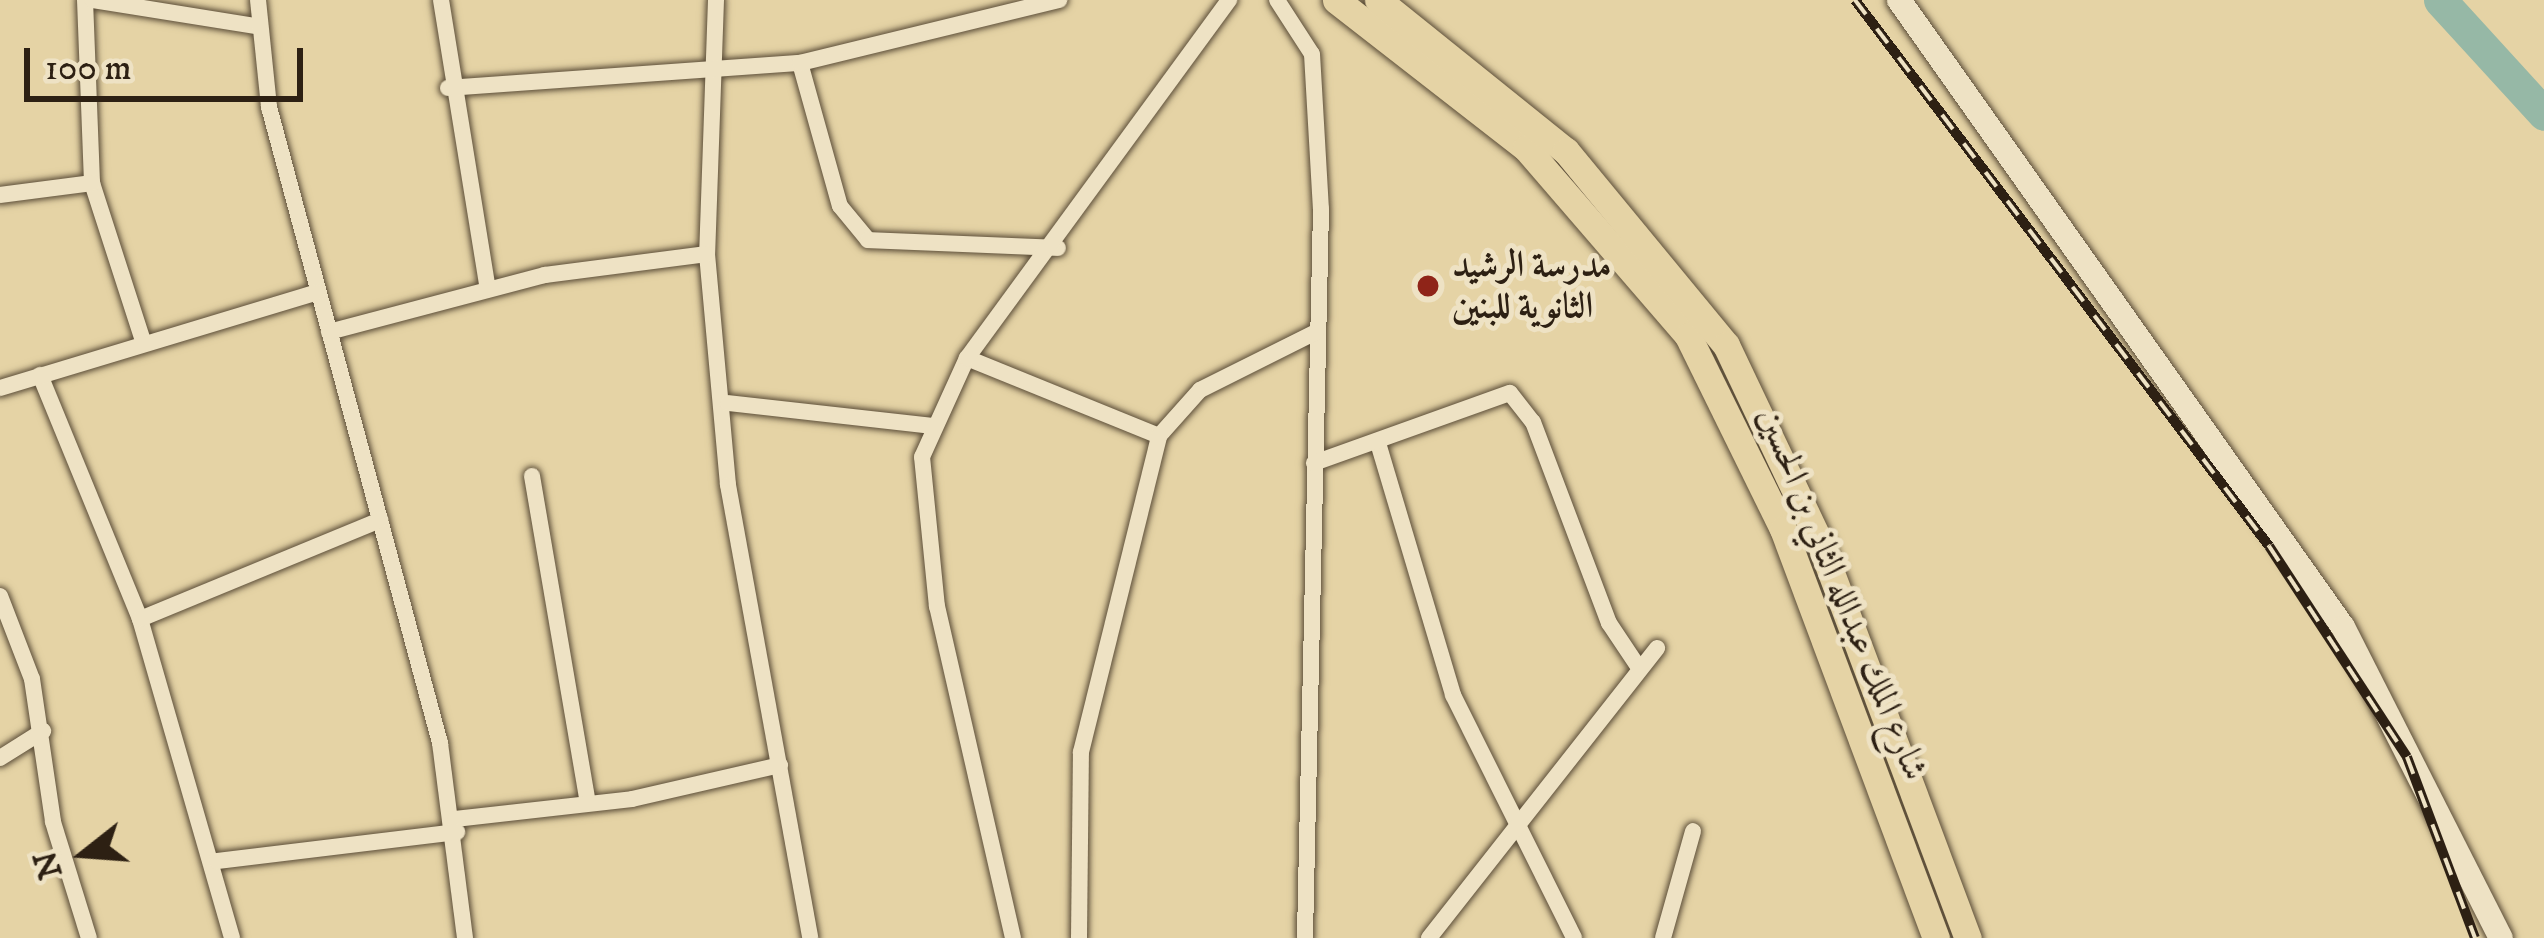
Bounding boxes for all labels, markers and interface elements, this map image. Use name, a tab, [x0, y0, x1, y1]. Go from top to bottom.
scale bar	[30, 24, 309, 98]
text: 100 m	[45, 46, 132, 91]
place label: مدرسة الرشيد الثانوية للبنين	[1452, 243, 1611, 328]
marker: مدرسة الرشيد الثانوية للبنين	[1415, 273, 1441, 299]
street label: شارع الملك عبدالله الثاني بن الحسين	[1747, 401, 1937, 787]
north arrow	[24, 794, 144, 914]
text: N	[26, 846, 73, 884]

